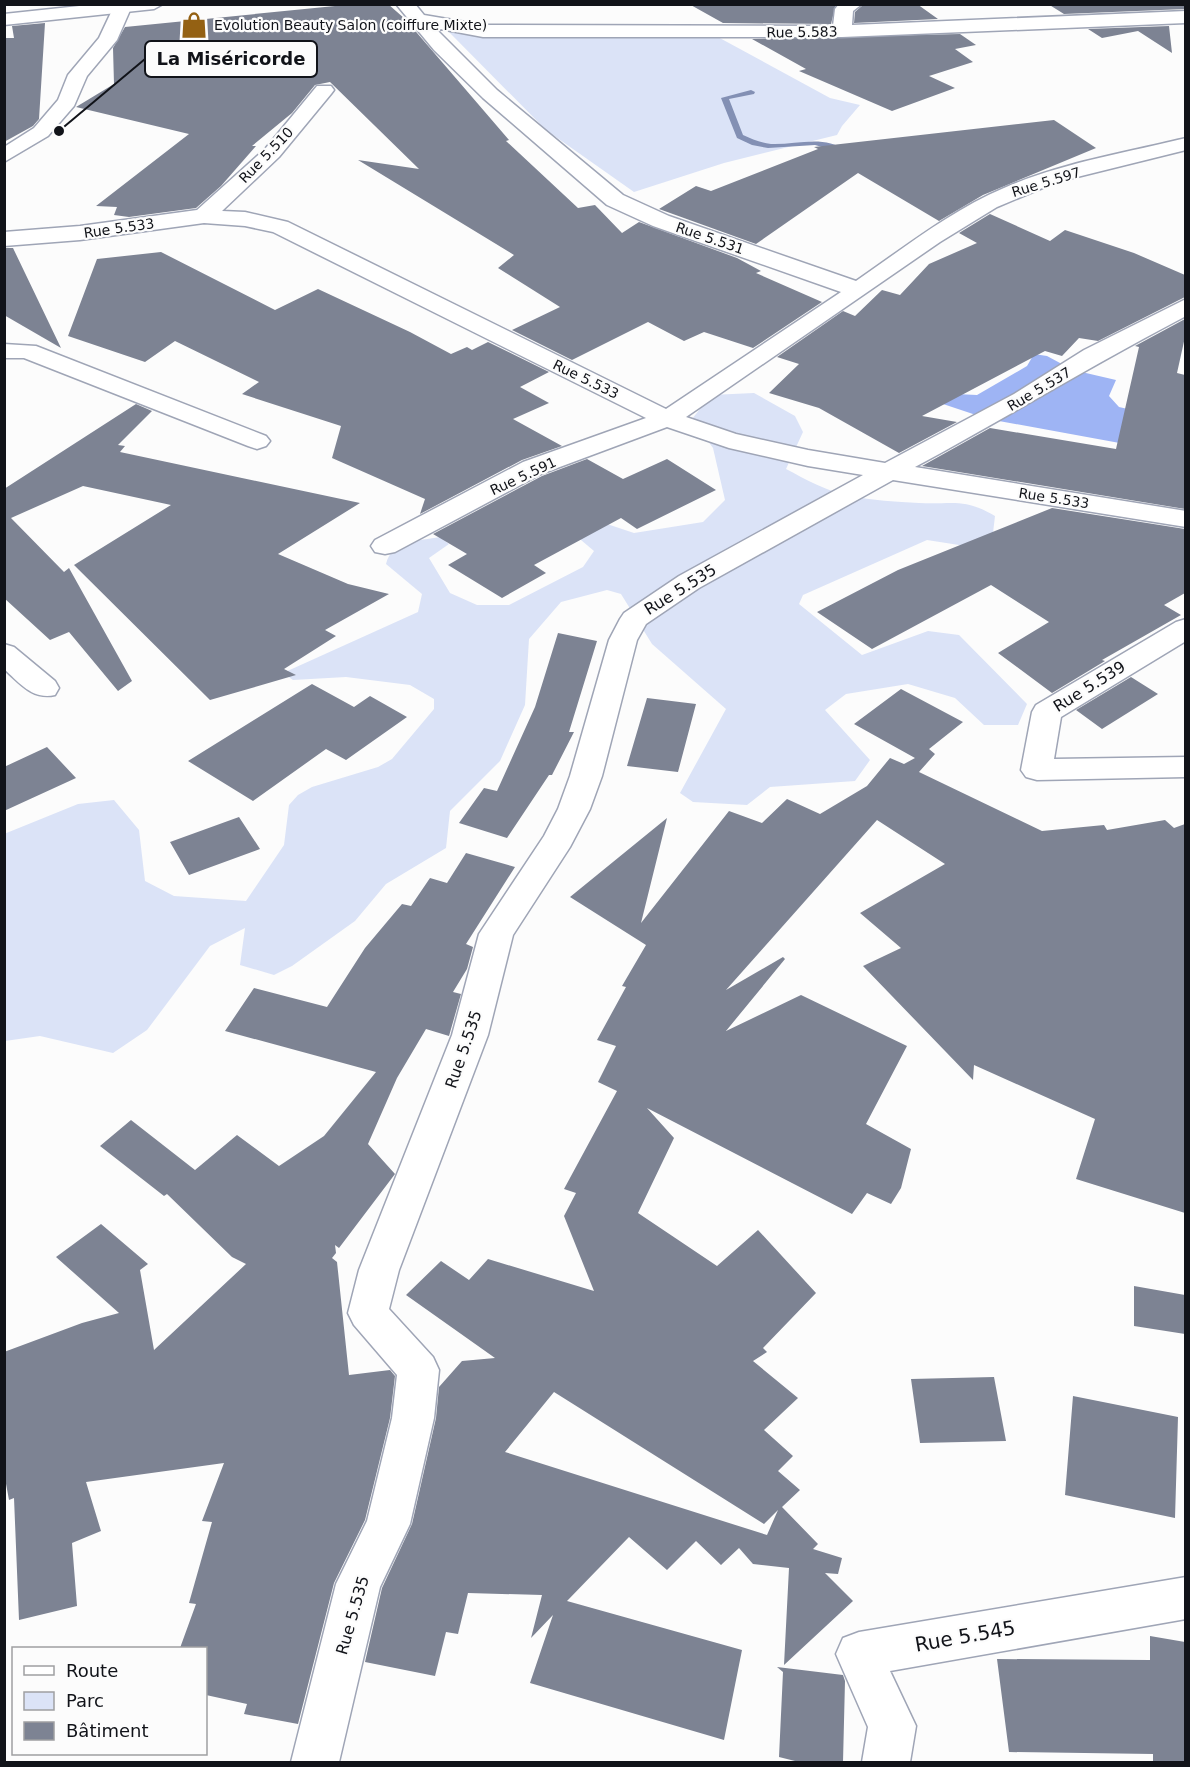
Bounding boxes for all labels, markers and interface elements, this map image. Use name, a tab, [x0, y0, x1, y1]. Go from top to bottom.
shop icon: Evolution Beauty Salon (coiffure Mixte)	[179, 10, 209, 40]
place label: Evolution Beauty Salon (coiffure Mixte)	[214, 17, 487, 33]
street label: Rue 5.583	[766, 23, 838, 41]
callout: La Miséricorde	[145, 41, 317, 77]
text: La Miséricorde	[157, 48, 305, 69]
street label: Rue 5.510	[236, 124, 296, 186]
street label: Rue 5.597	[1010, 164, 1082, 200]
street label: Rue 5.533	[83, 215, 155, 241]
street label: Rue 5.531	[674, 219, 746, 257]
street label: Rue 5.533	[551, 356, 621, 402]
street label: Rue 5.537	[1004, 364, 1074, 414]
street label: Rue 5.591	[487, 454, 559, 498]
street label: Rue 5.533	[1018, 485, 1090, 511]
street label: Rue 5.535	[641, 560, 720, 619]
street label: Rue 5.539	[1050, 657, 1129, 716]
street label: Rue 5.535	[441, 1008, 486, 1091]
street label: Rue 5.535	[332, 1573, 373, 1657]
street label: Rue 5.545	[913, 1615, 1017, 1657]
legend	[12, 1647, 207, 1755]
text: Route	[66, 1660, 118, 1681]
text: Parc	[66, 1690, 104, 1711]
text: Bâtiment	[66, 1720, 149, 1741]

